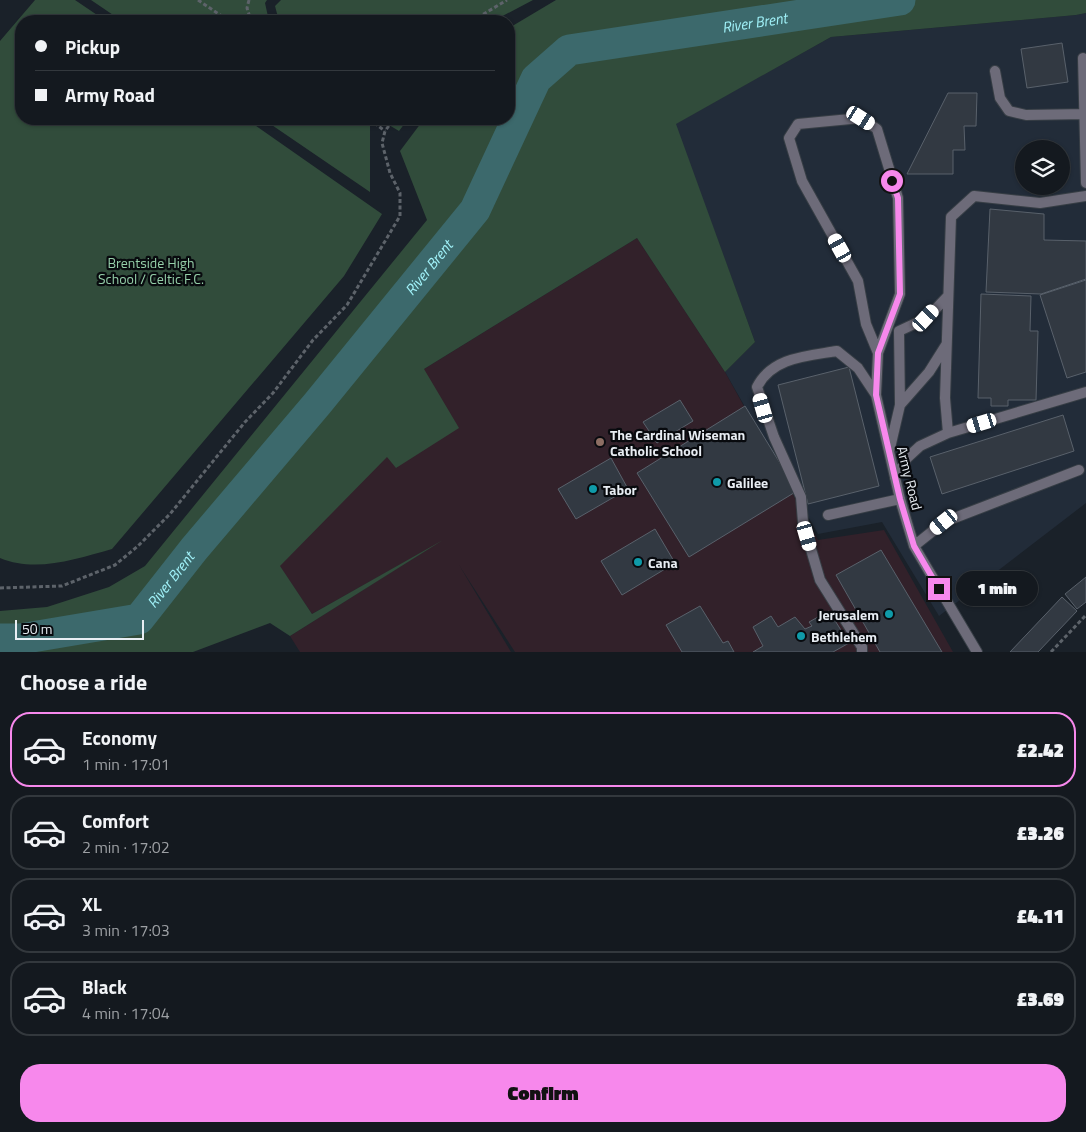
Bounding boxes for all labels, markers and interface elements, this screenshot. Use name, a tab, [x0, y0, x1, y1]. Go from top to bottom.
water label: River Brent	[720, 5, 791, 38]
text: Pickup	[65, 32, 120, 61]
text: Army Road	[65, 80, 155, 109]
car	[844, 104, 877, 132]
map controls	[1015, 140, 1070, 195]
button: layers	[1015, 140, 1070, 195]
route start	[881, 170, 903, 192]
car	[826, 231, 853, 265]
water label: River Brent	[399, 233, 459, 300]
park label: Brentside High School / Celtic F.C.	[98, 252, 204, 289]
car	[910, 302, 941, 334]
car	[751, 392, 774, 424]
car	[965, 411, 998, 435]
place label: The Cardinal Wiseman Catholic School	[610, 424, 745, 461]
marker: The Cardinal Wiseman Catholic School	[594, 436, 606, 448]
street label: Army Road	[892, 444, 928, 512]
place label: Galilee	[727, 472, 768, 493]
marker: Galilee	[711, 476, 723, 488]
place label: Tabor	[603, 479, 637, 500]
marker: Tabor	[587, 483, 599, 495]
car	[927, 507, 960, 537]
car	[795, 520, 818, 552]
water label: River Brent	[141, 545, 201, 612]
place label: Cana	[648, 552, 678, 573]
marker: Cana	[632, 556, 644, 568]
callout: 1 min	[956, 572, 1039, 606]
text: 1 min	[977, 576, 1017, 600]
route end	[928, 578, 950, 600]
place label: Jerusalem	[818, 604, 879, 625]
marker: Jerusalem	[883, 608, 895, 620]
scale bar	[15, 617, 144, 640]
text: 50 m	[22, 618, 52, 639]
place label: Bethlehem	[811, 626, 877, 647]
marker: Bethlehem	[795, 630, 807, 642]
text: Choose a ride	[20, 665, 147, 699]
text: Economy	[82, 723, 157, 752]
icon: car	[22, 727, 67, 772]
text: £2.42	[1017, 735, 1064, 764]
text: 1 min · 17:01	[82, 752, 170, 776]
text: Comfort	[82, 806, 149, 835]
icon: car	[22, 810, 67, 855]
text: £3.26	[1017, 818, 1064, 847]
text: 2 min · 17:02	[82, 835, 170, 859]
text: XL	[82, 889, 102, 918]
icon: car	[22, 893, 67, 938]
text: £4.11	[1017, 901, 1064, 930]
text: 3 min · 17:03	[82, 918, 170, 942]
text: Black	[82, 972, 127, 1001]
icon: car	[22, 976, 67, 1021]
text: £3.69	[1017, 984, 1064, 1013]
text: 4 min · 17:04	[82, 1001, 170, 1025]
button: Confirm	[20, 1064, 1066, 1122]

